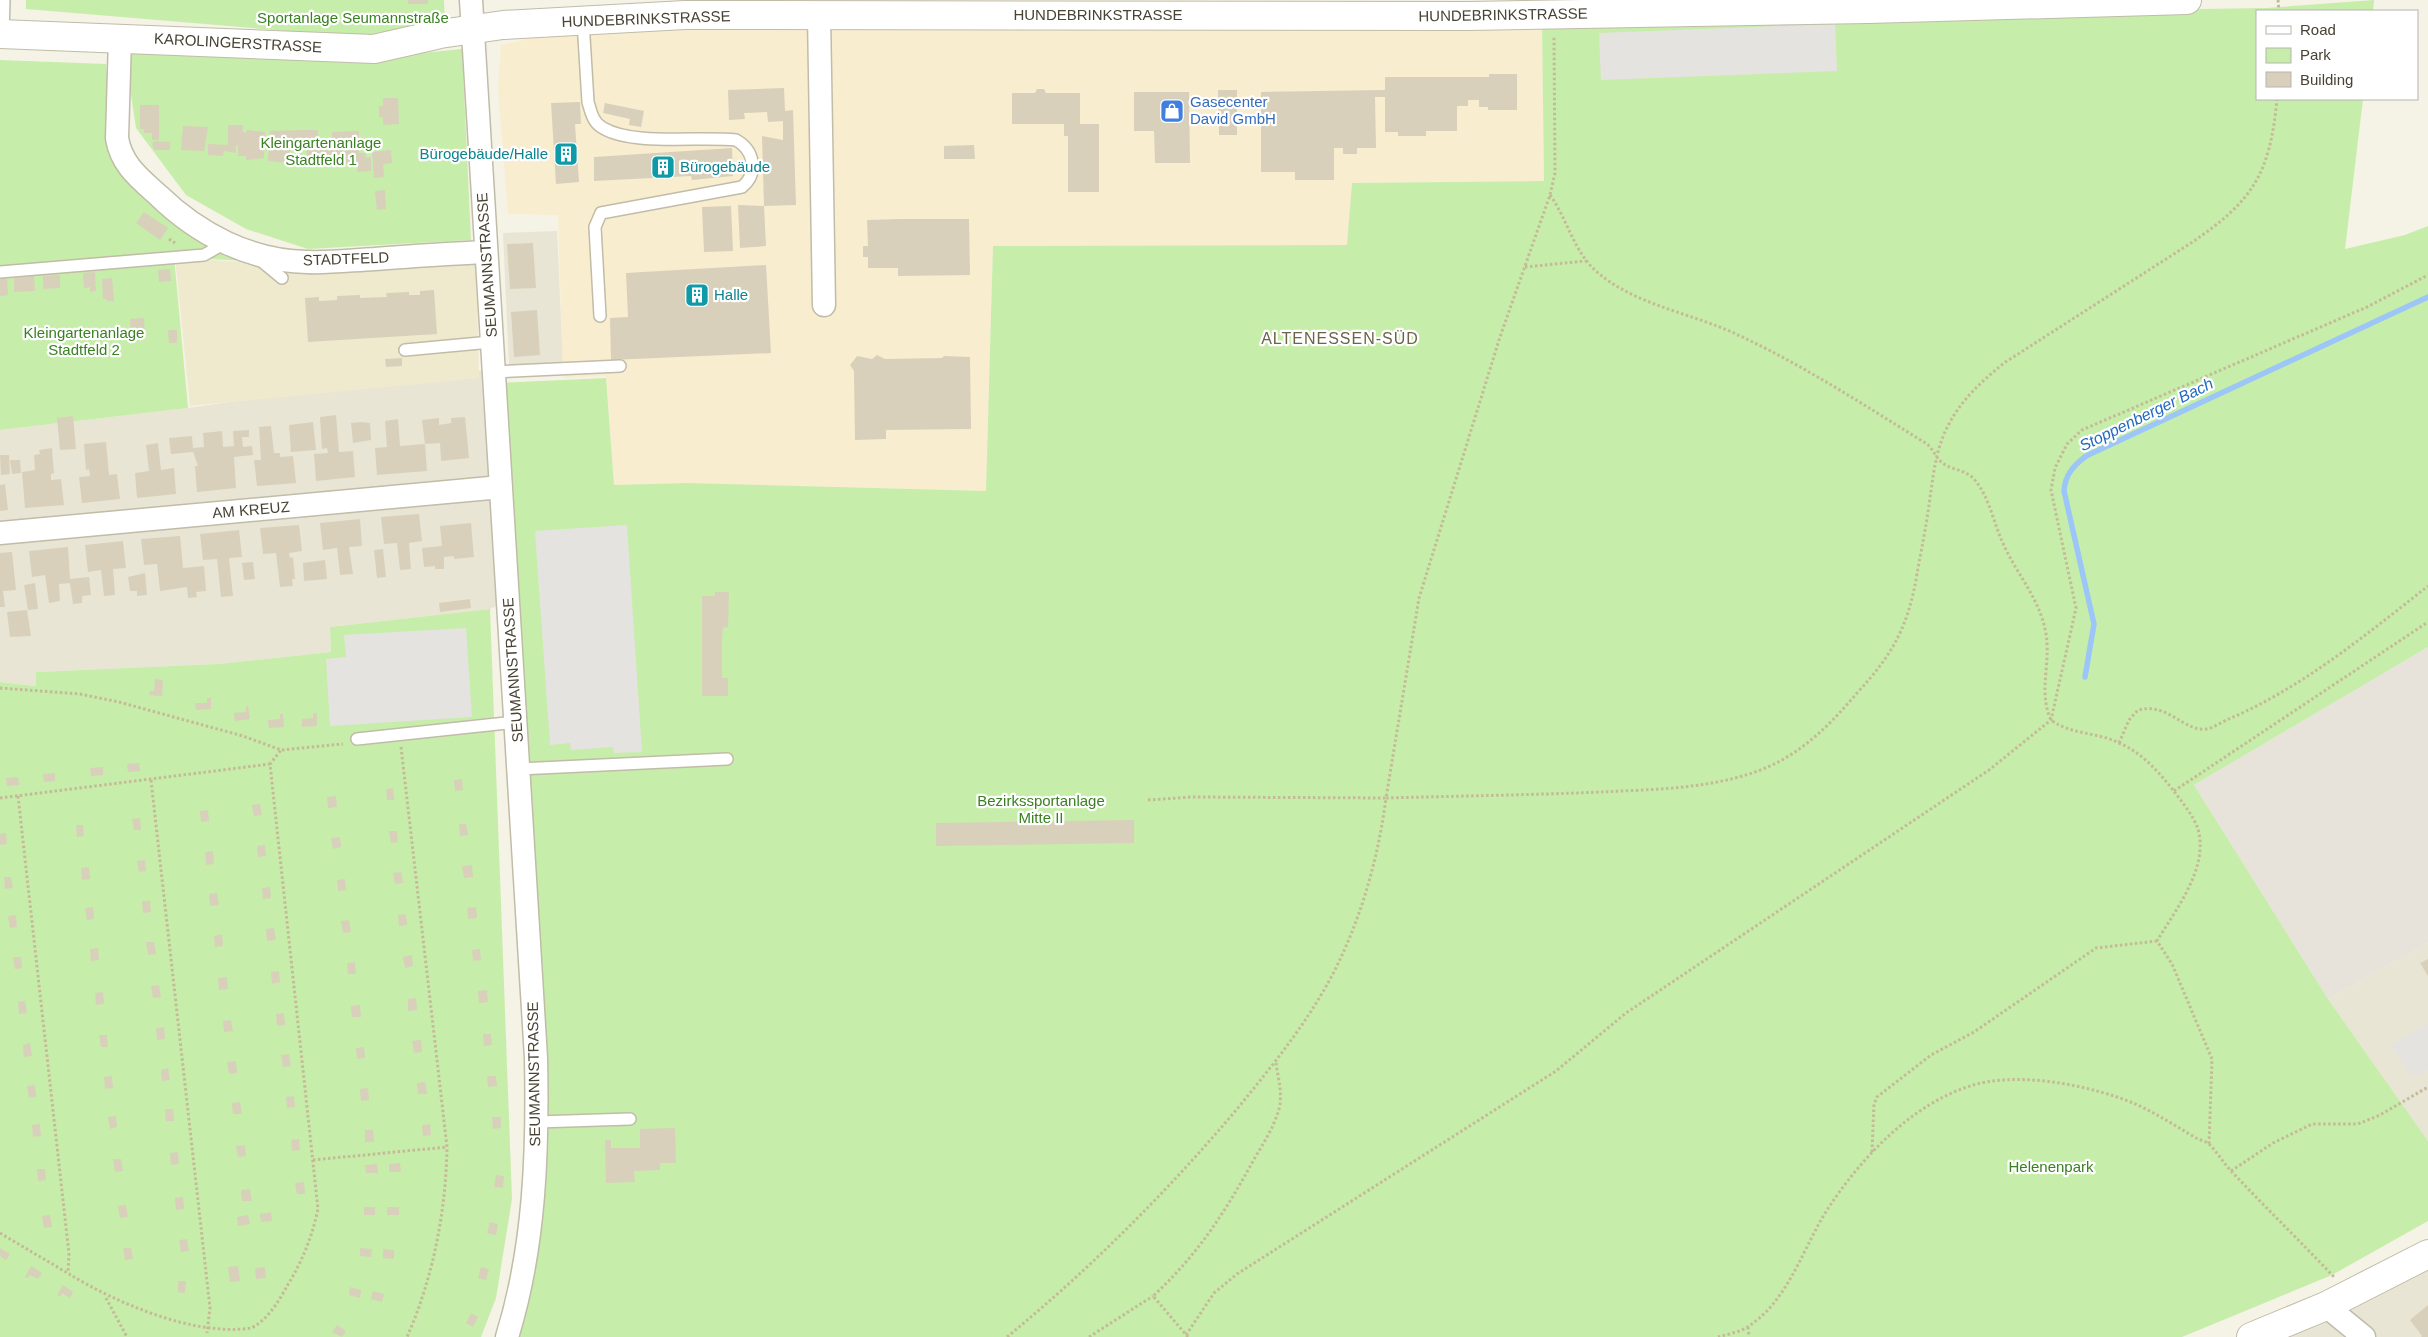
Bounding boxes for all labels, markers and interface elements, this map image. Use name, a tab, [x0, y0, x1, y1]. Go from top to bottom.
street label: HUNDEBRINKSTRASSE	[1418, 5, 1588, 24]
street label: HUNDEBRINKSTRASSE	[1013, 6, 1183, 23]
street label: HUNDEBRINKSTRASSE	[561, 7, 731, 30]
park label: Sportanlage Seumannstraße	[257, 9, 449, 26]
legend	[2256, 10, 2418, 100]
text: Road	[2300, 21, 2336, 38]
street label: KAROLINGERSTRASSE	[154, 30, 323, 55]
text: Park	[2300, 46, 2331, 63]
text: Building	[2300, 71, 2353, 88]
place label: Gasecenter David GmbH	[1190, 93, 1276, 127]
shop icon: Gasecenter David GmbH	[1159, 98, 1185, 124]
park label: Kleingartenanlage Stadtfeld 1	[261, 134, 381, 168]
building icon: Bürogebäude/Halle	[553, 141, 579, 167]
place label: Bürogebäude/Halle	[420, 145, 548, 162]
building icon: Bürogebäude	[650, 154, 676, 180]
place label: Bürogebäude	[680, 158, 770, 175]
street label: SEUMANNSTRASSE	[473, 192, 500, 338]
street label: STADTFELD	[303, 248, 390, 269]
building icon: Halle	[684, 282, 710, 308]
place label: Halle	[714, 286, 748, 303]
park label: Kleingartenanlage Stadtfeld 2	[24, 324, 144, 358]
district label: ALTENESSEN-SÜD	[1261, 330, 1419, 347]
water label: Stoppenberger Bach	[2077, 375, 2216, 454]
street label: AM KREUZ	[212, 498, 290, 521]
street label: SEUMANNSTRASSE	[499, 597, 526, 743]
park label: Bezirkssportanlage Mitte II	[977, 792, 1105, 826]
street label: SEUMANNSTRASSE	[524, 1001, 543, 1147]
park label: Helenenpark	[2008, 1158, 2094, 1175]

